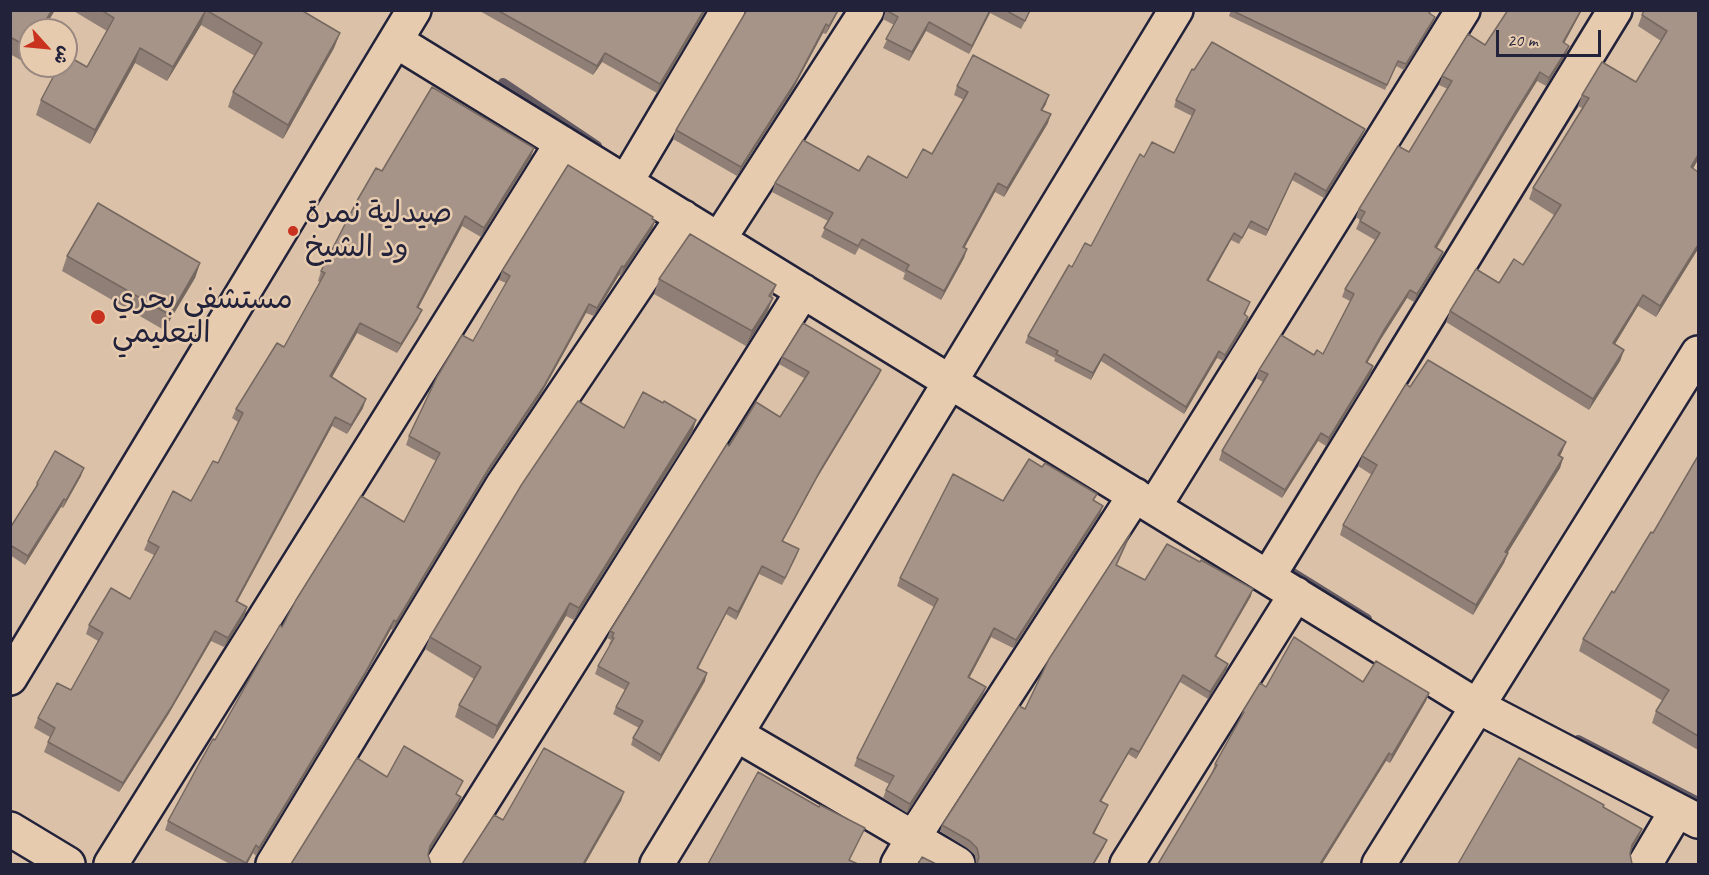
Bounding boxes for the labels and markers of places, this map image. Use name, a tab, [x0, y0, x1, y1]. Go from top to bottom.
place label: صيدلية نمرة ود الشيخ	[305, 196, 452, 266]
marker: صيدلية نمرة ود الشيخ	[286, 224, 300, 238]
place label: مستشفى بحري التعليمي	[112, 282, 293, 352]
marker: مستشفى بحري التعليمي	[89, 308, 107, 326]

